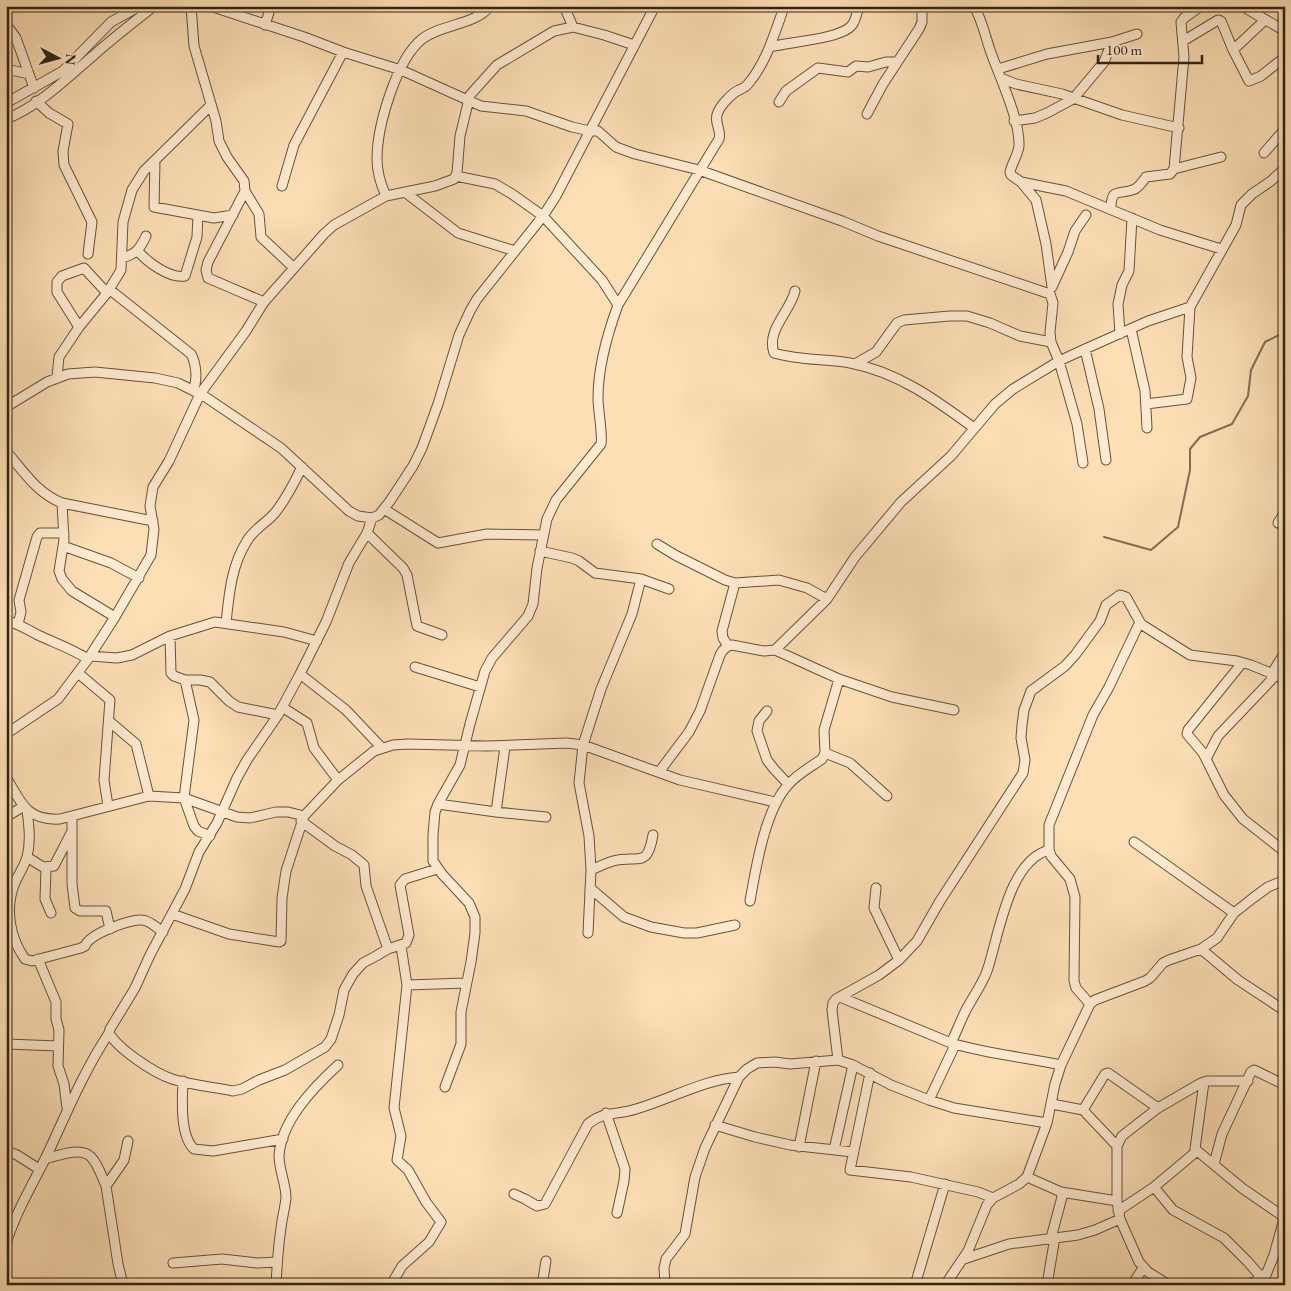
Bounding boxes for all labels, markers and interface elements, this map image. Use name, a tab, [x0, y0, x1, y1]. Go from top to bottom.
north arrow	[32, 32, 82, 82]
scale bar	[1098, 32, 1202, 64]
text: 100 m	[1106, 40, 1143, 59]
text: N	[61, 53, 80, 67]

